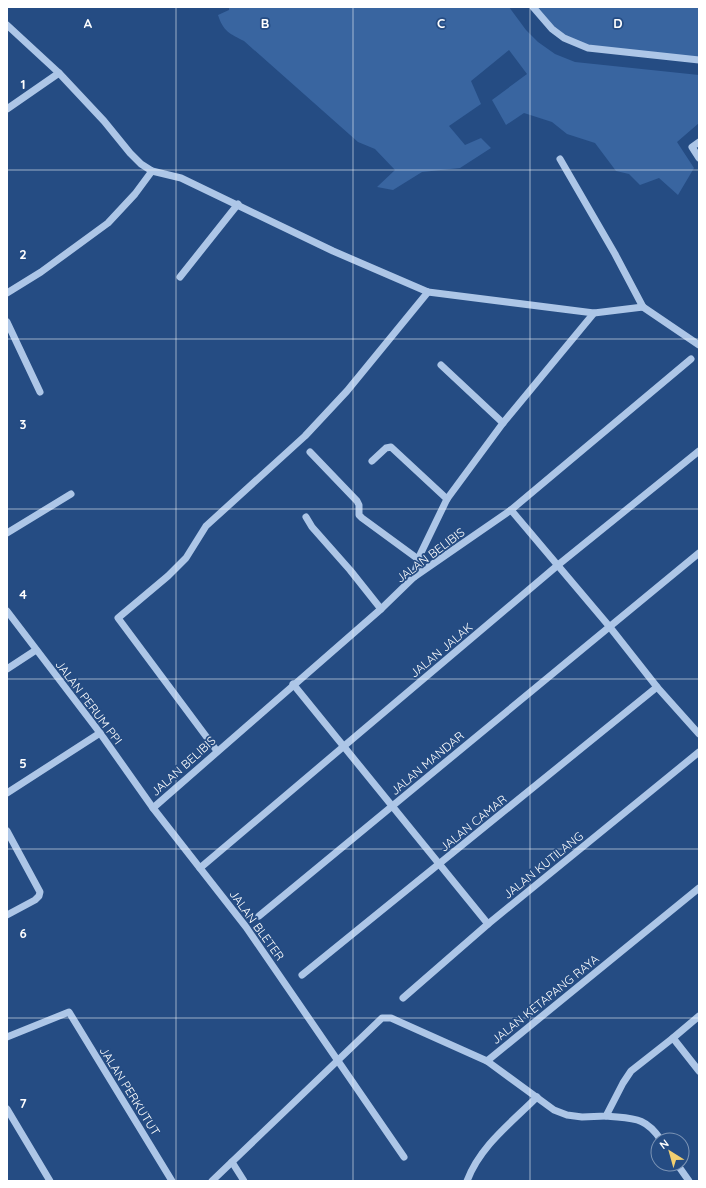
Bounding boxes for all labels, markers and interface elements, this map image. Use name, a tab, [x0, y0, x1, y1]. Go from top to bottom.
text: A	[84, 15, 93, 31]
text: B	[261, 15, 269, 31]
text: C	[437, 15, 445, 31]
text: D	[613, 15, 623, 31]
text: 1	[20, 76, 26, 92]
text: 2	[19, 246, 27, 262]
text: 3	[20, 416, 27, 432]
street label: JALAN BELIBIS	[393, 524, 468, 586]
text: 4	[19, 586, 27, 602]
street label: JALAN JALAK	[407, 619, 475, 681]
street label: JALAN PERUM PPI	[52, 657, 126, 747]
street label: JALAN MANDAR	[387, 728, 467, 798]
street label: JALAN BELIBIS	[147, 733, 219, 799]
text: 5	[19, 755, 27, 771]
street label: JALAN CAMAR	[436, 791, 510, 855]
street label: JALAN KUTILANG	[500, 828, 586, 902]
street label: JALAN BLETER	[226, 887, 288, 963]
text: 6	[19, 925, 27, 941]
street label: JALAN KETAPANG RAYA	[488, 951, 602, 1047]
street label: JALAN PERKUTUT	[97, 1044, 163, 1138]
text: 7	[19, 1095, 27, 1111]
north arrow	[650, 1132, 690, 1172]
text: N	[657, 1136, 671, 1152]

